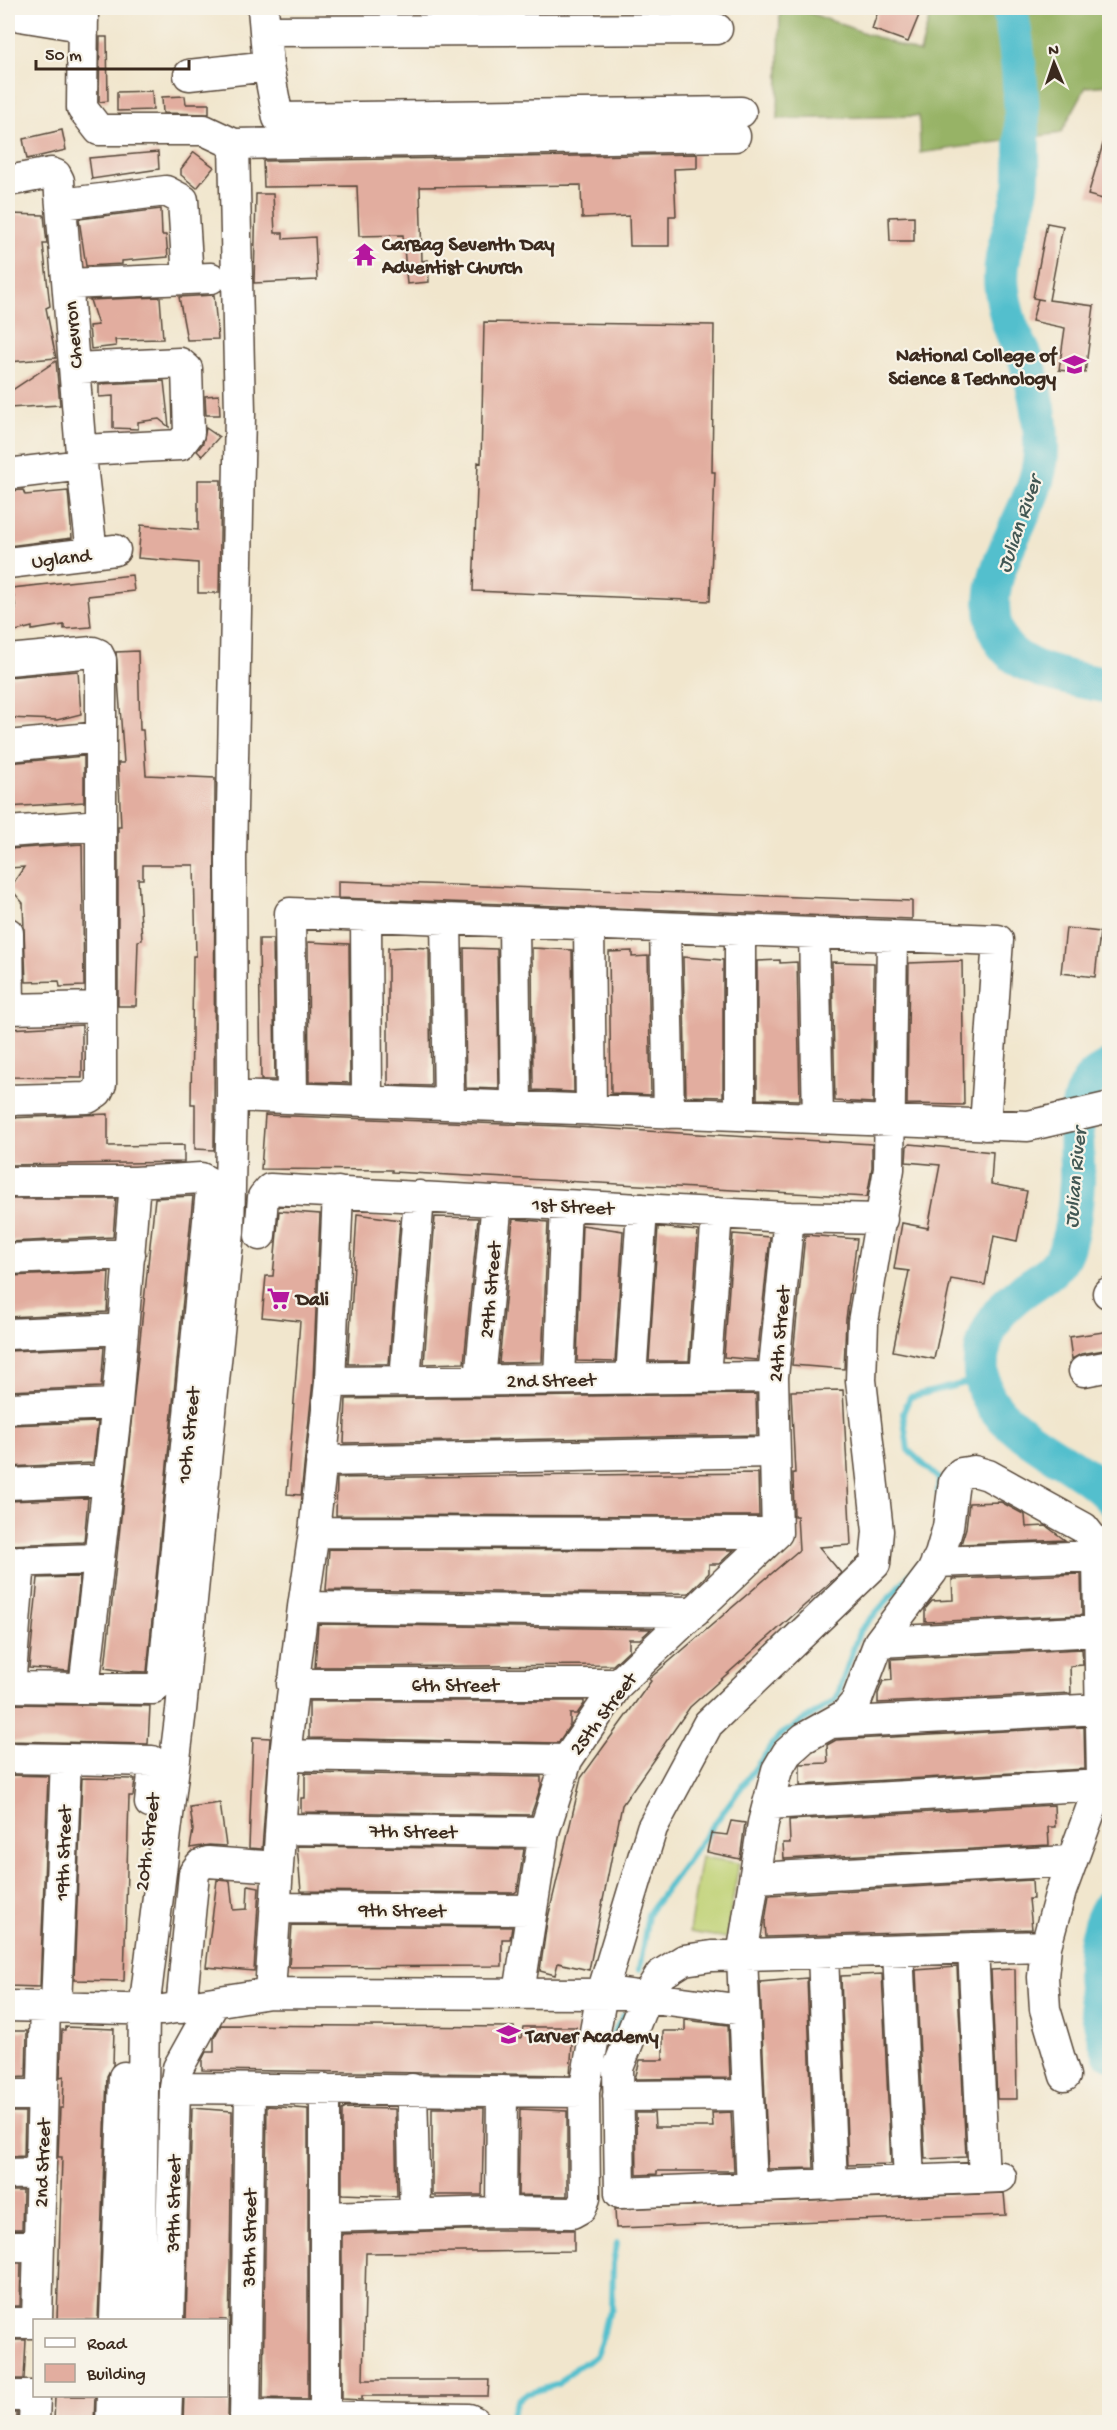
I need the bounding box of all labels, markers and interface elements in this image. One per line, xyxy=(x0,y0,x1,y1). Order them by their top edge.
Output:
scale bar xyxy=(36,33,189,71)
north arrow xyxy=(1024,33,1084,93)
text: N xyxy=(1048,42,1060,61)
text: 50 m xyxy=(45,46,82,67)
place label: CarBag Seventh Day Adventist Church xyxy=(381,235,554,281)
temple icon: CarBag Seventh Day Adventist Church xyxy=(351,241,377,267)
street label: Chevron xyxy=(61,299,90,369)
place label: National College of Science & Technology xyxy=(889,346,1058,392)
school or university icon: National College of Science & Technology xyxy=(1061,352,1087,378)
water label: Julian River xyxy=(993,470,1051,576)
street label: Ugland xyxy=(30,545,95,576)
water label: Julian River xyxy=(1061,1123,1095,1229)
street label: 1st Street xyxy=(530,1195,616,1222)
street label: 29th Street xyxy=(477,1239,508,1340)
street label: 24th Street xyxy=(766,1284,797,1383)
supermarket icon: Dali xyxy=(265,1285,291,1311)
place label: Dali xyxy=(294,1290,329,1313)
street label: 2nd Street xyxy=(506,1370,598,1395)
street label: 10th Street xyxy=(174,1384,207,1486)
street label: 25th Street xyxy=(566,1668,644,1761)
street label: 6th Street xyxy=(411,1676,500,1699)
street label: 20th Street xyxy=(132,1791,167,1893)
street label: 19th Street xyxy=(52,1803,79,1902)
street label: 7th Street xyxy=(368,1821,459,1846)
street label: 9th Street xyxy=(357,1900,447,1925)
school or university icon: Tarver Academy xyxy=(495,2022,521,2048)
place label: Tarver Academy xyxy=(524,2027,659,2050)
street label: 2nd Street xyxy=(31,2116,58,2208)
street label: 39th Street xyxy=(163,2153,188,2254)
street label: 38th Street xyxy=(239,2187,264,2288)
legend xyxy=(33,2319,228,2397)
text: Road xyxy=(87,2335,128,2356)
text: Building xyxy=(86,2365,146,2386)

